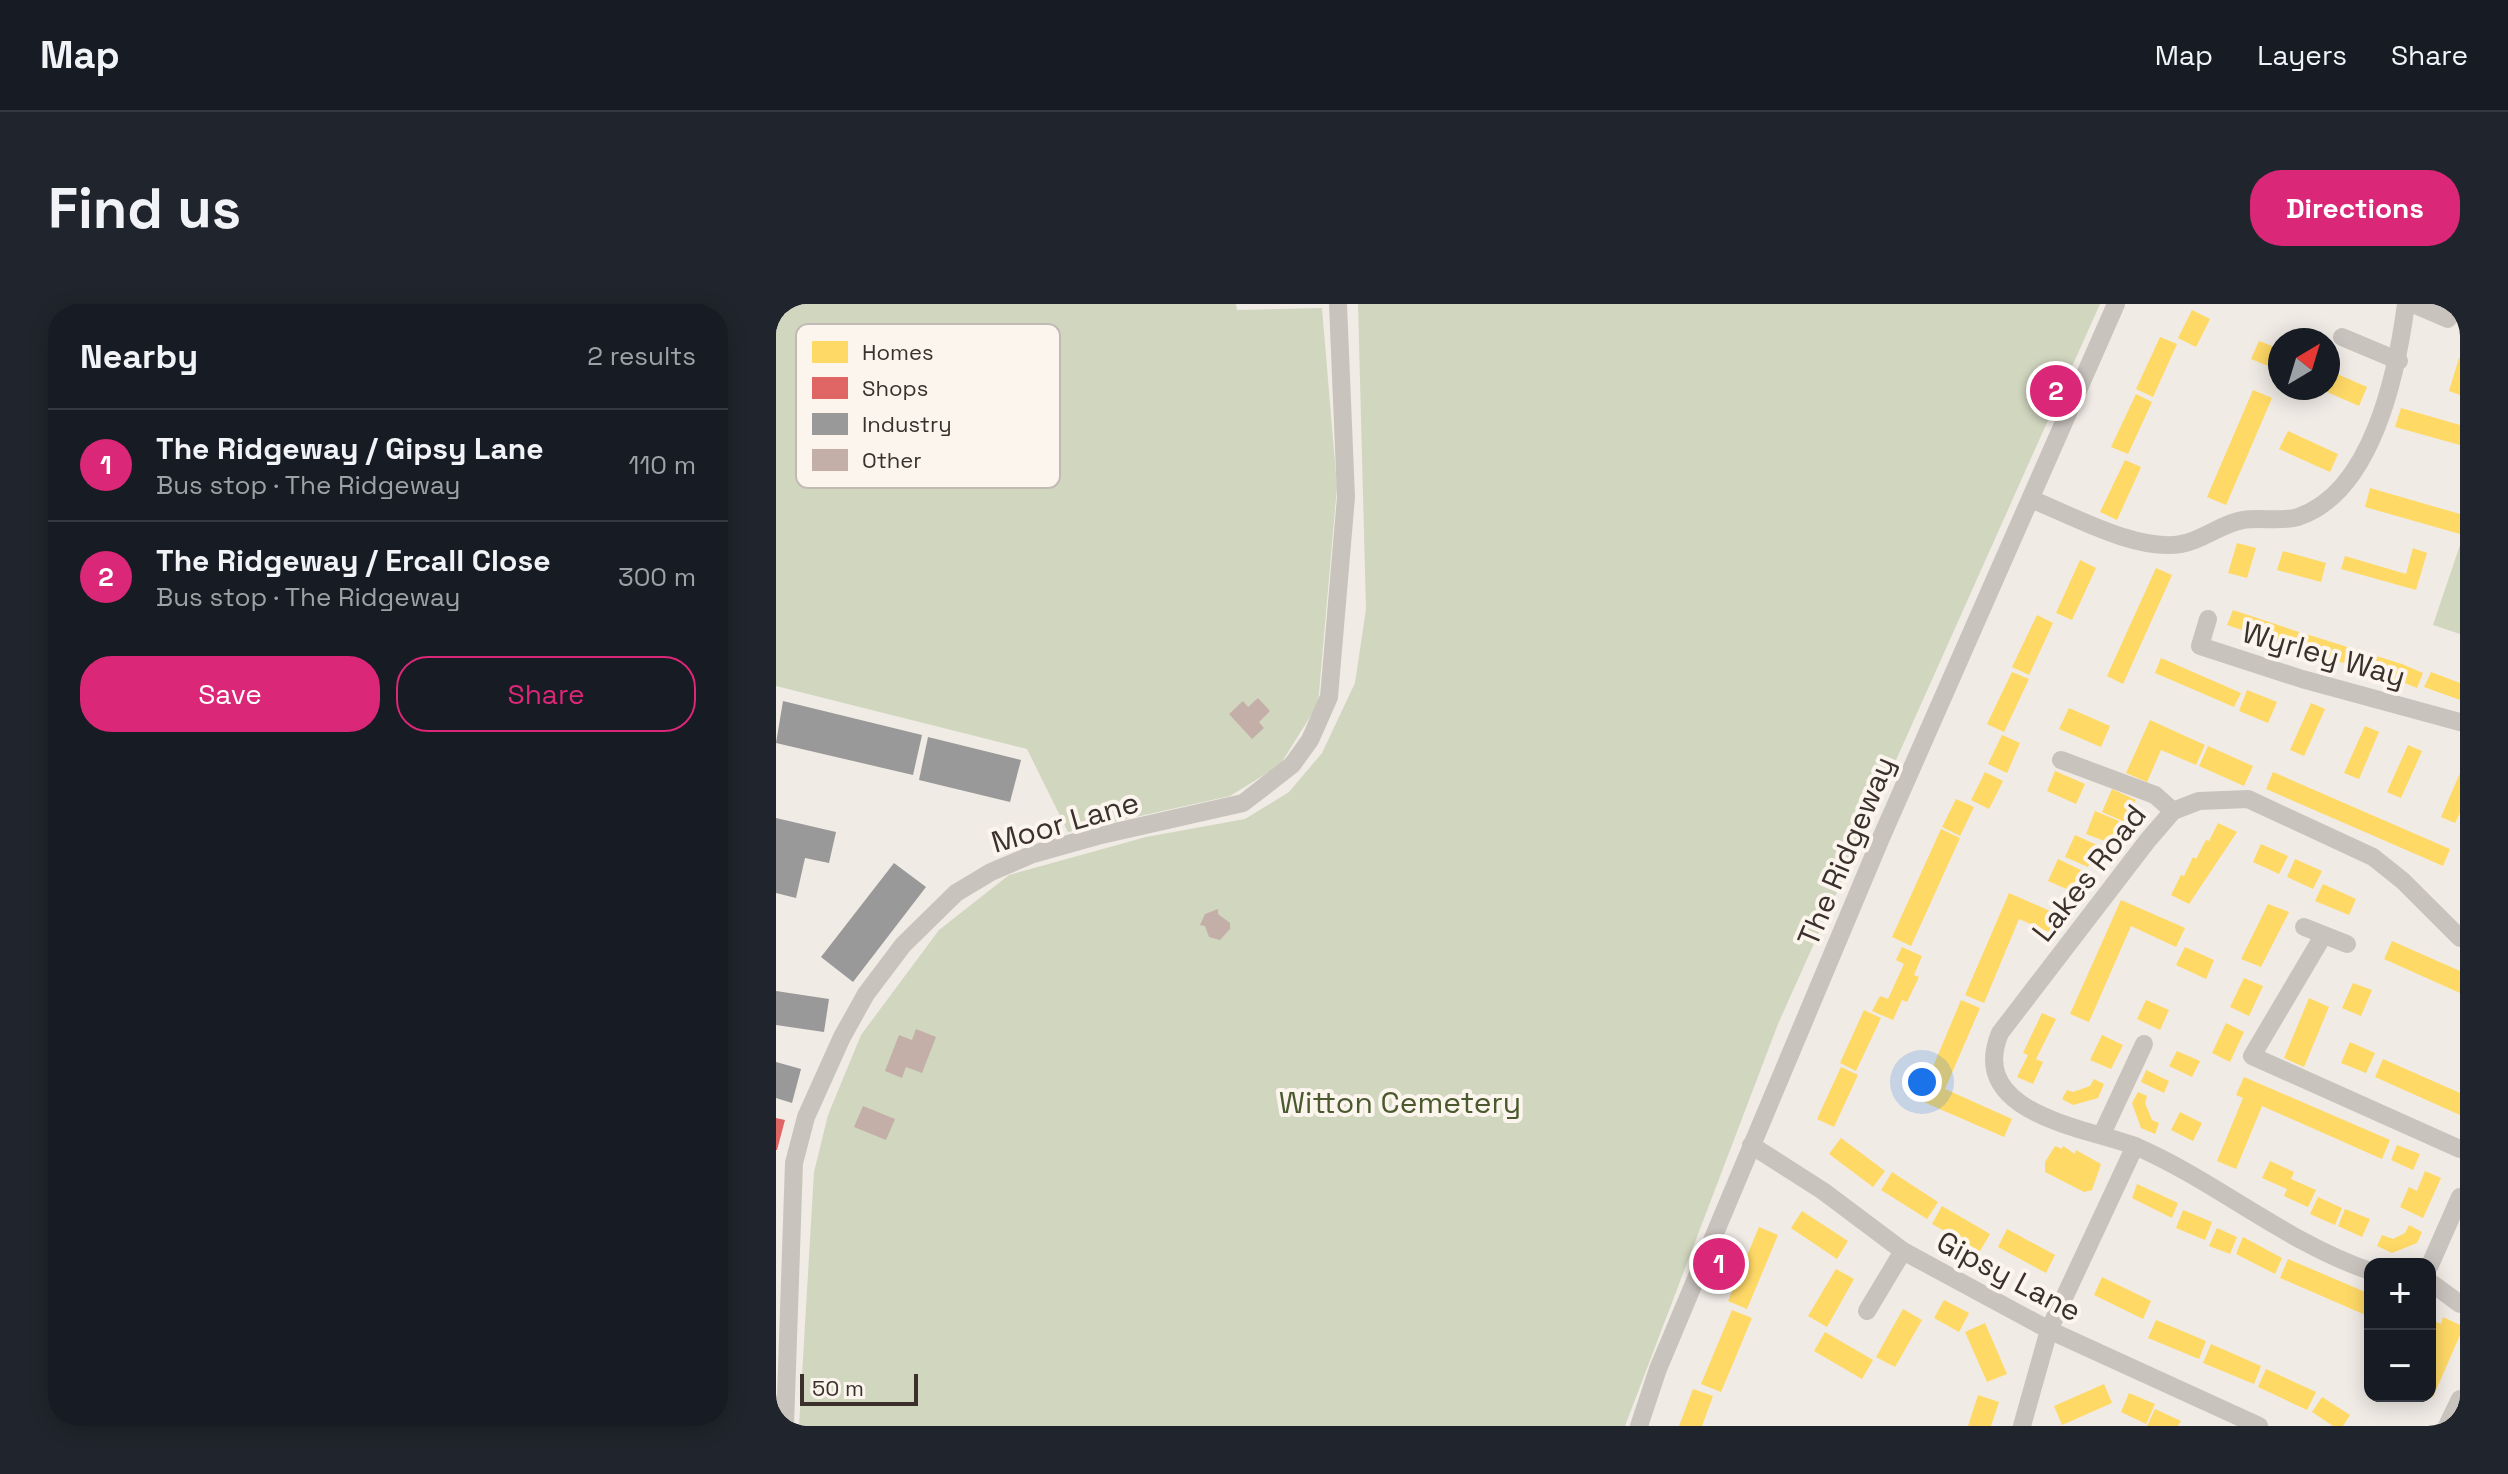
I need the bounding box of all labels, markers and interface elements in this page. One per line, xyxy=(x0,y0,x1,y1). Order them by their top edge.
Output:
text: Map xyxy=(40,31,120,79)
text: Map xyxy=(2155,37,2213,73)
text: Layers xyxy=(2257,37,2347,73)
text: Share xyxy=(2391,37,2468,73)
button: Directions xyxy=(2250,170,2460,246)
text: Find us xyxy=(48,173,241,244)
legend xyxy=(796,324,1060,488)
north arrow xyxy=(2268,328,2340,400)
text: Nearby xyxy=(80,335,198,378)
text: Homes xyxy=(862,338,934,366)
text: 2 results xyxy=(587,339,696,373)
pin: 2 xyxy=(2030,361,2082,421)
text: Shops xyxy=(862,374,928,402)
text: Industry xyxy=(862,410,952,438)
text: The Ridgeway / Gipsy Lane xyxy=(156,429,544,468)
text: Other xyxy=(862,446,922,474)
text: 1 xyxy=(100,448,112,482)
text: 110 m xyxy=(629,448,696,482)
text: Bus stop · The Ridgeway xyxy=(156,468,461,502)
text: The Ridgeway / Ercall Close xyxy=(156,541,550,580)
text: 2 xyxy=(98,560,114,594)
text: 300 m xyxy=(618,560,696,594)
text: Bus stop · The Ridgeway xyxy=(156,580,461,614)
street label: Wyrley Way xyxy=(2238,612,2410,696)
button: Save xyxy=(80,656,380,732)
button: Share xyxy=(396,656,696,732)
street label: The Ridgeway xyxy=(1788,750,1904,952)
street label: Moor Lane xyxy=(987,782,1143,862)
street label: Lakes Road xyxy=(2023,796,2155,950)
your location xyxy=(1902,1062,1942,1102)
park label: Witton Cemetery xyxy=(1279,1083,1521,1122)
street label: Gipsy Lane xyxy=(1930,1222,2088,1330)
pin: 1 xyxy=(1693,1234,1745,1294)
map controls xyxy=(2364,1258,2436,1402)
button: + xyxy=(2364,1258,2436,1330)
button: − xyxy=(2364,1330,2436,1402)
scale bar xyxy=(800,1370,918,1406)
text: 50 m xyxy=(812,1374,864,1402)

